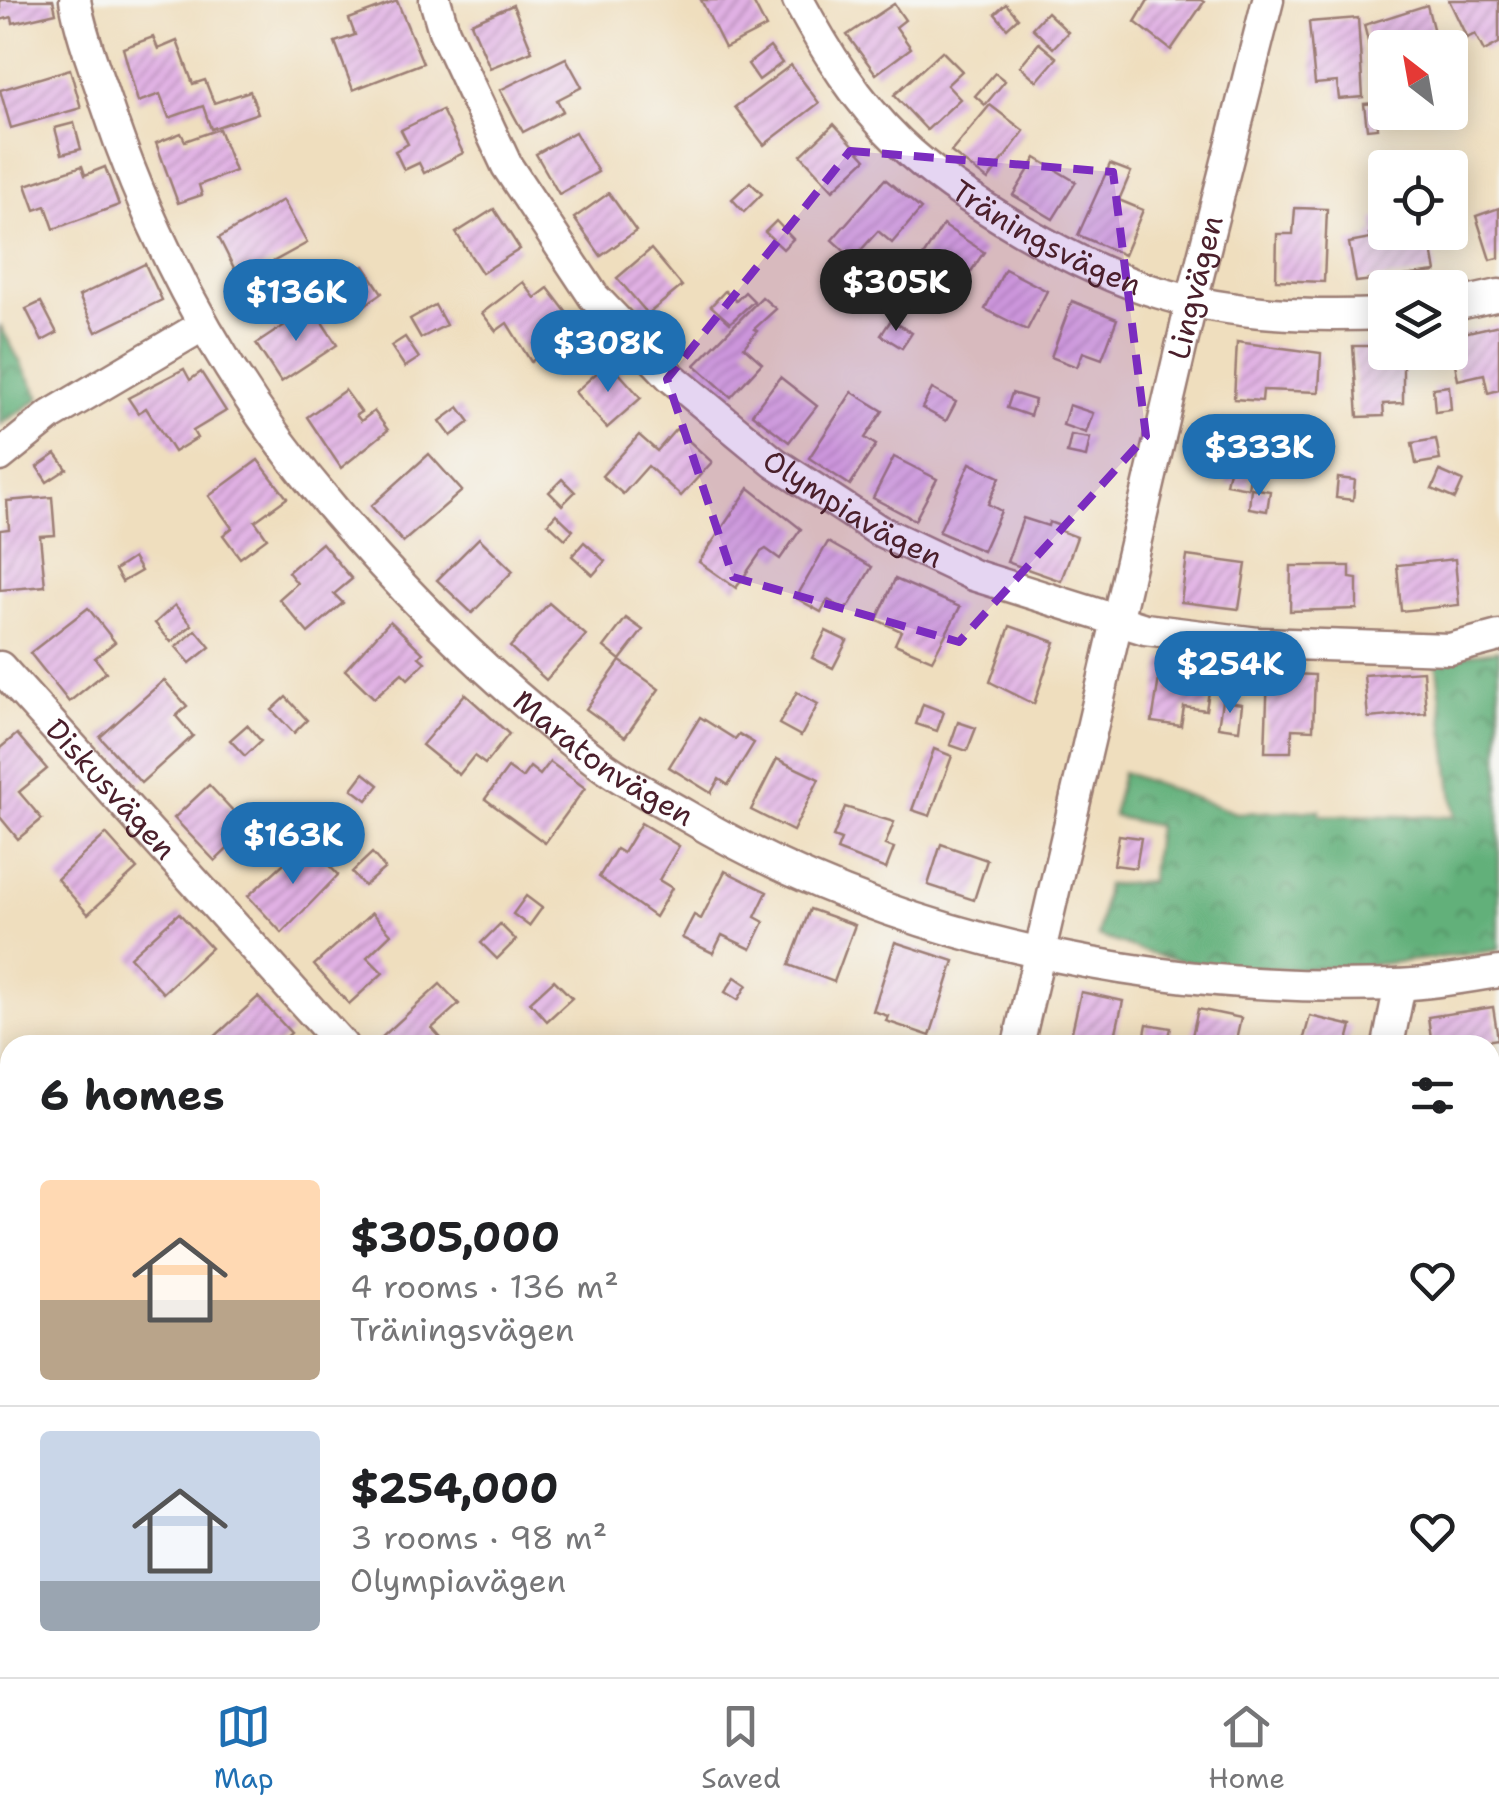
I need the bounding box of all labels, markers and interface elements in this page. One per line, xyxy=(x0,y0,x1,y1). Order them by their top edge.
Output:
north arrow xyxy=(1368,30,1468,130)
map controls xyxy=(1368,30,1468,370)
button: locate xyxy=(1368,150,1468,250)
street label: Träningsvägen xyxy=(943,170,1147,305)
street label: Lingvägen xyxy=(1158,211,1233,363)
pin: $305K xyxy=(826,249,966,334)
pin: $136K xyxy=(226,259,366,344)
text: $305K xyxy=(842,260,950,303)
text: $136K xyxy=(245,270,347,313)
button: layers xyxy=(1368,270,1468,370)
pin: $308K xyxy=(538,310,678,395)
text: $308K xyxy=(553,321,663,364)
pin: $333K xyxy=(1189,414,1329,499)
text: $333K xyxy=(1204,425,1314,468)
street label: Olympiavägen xyxy=(755,440,949,578)
pin: $254K xyxy=(1160,631,1300,716)
text: $254K xyxy=(1176,642,1284,685)
street label: Maratonvägen xyxy=(504,680,701,836)
street label: Diskusvägen xyxy=(37,710,186,868)
pin: $163K xyxy=(223,802,363,887)
text: $163K xyxy=(243,813,343,856)
text: 6 homes xyxy=(40,1067,225,1123)
icon: filters xyxy=(1405,1068,1460,1123)
text: $305,000 xyxy=(350,1209,560,1265)
icon: home xyxy=(120,1220,240,1340)
icon: heart xyxy=(1405,1253,1460,1308)
text: 4 rooms · 136 m² xyxy=(350,1265,619,1308)
text: Träningsvägen xyxy=(350,1308,574,1351)
text: $254,000 xyxy=(350,1460,559,1516)
icon: home xyxy=(120,1471,240,1591)
icon: heart xyxy=(1405,1504,1460,1559)
text: 3 rooms · 98 m² xyxy=(350,1516,607,1559)
text: Olympiavägen xyxy=(350,1559,566,1602)
tab: Map xyxy=(214,1699,274,1797)
tab: Saved xyxy=(701,1699,781,1797)
tab: Home xyxy=(1208,1699,1285,1797)

